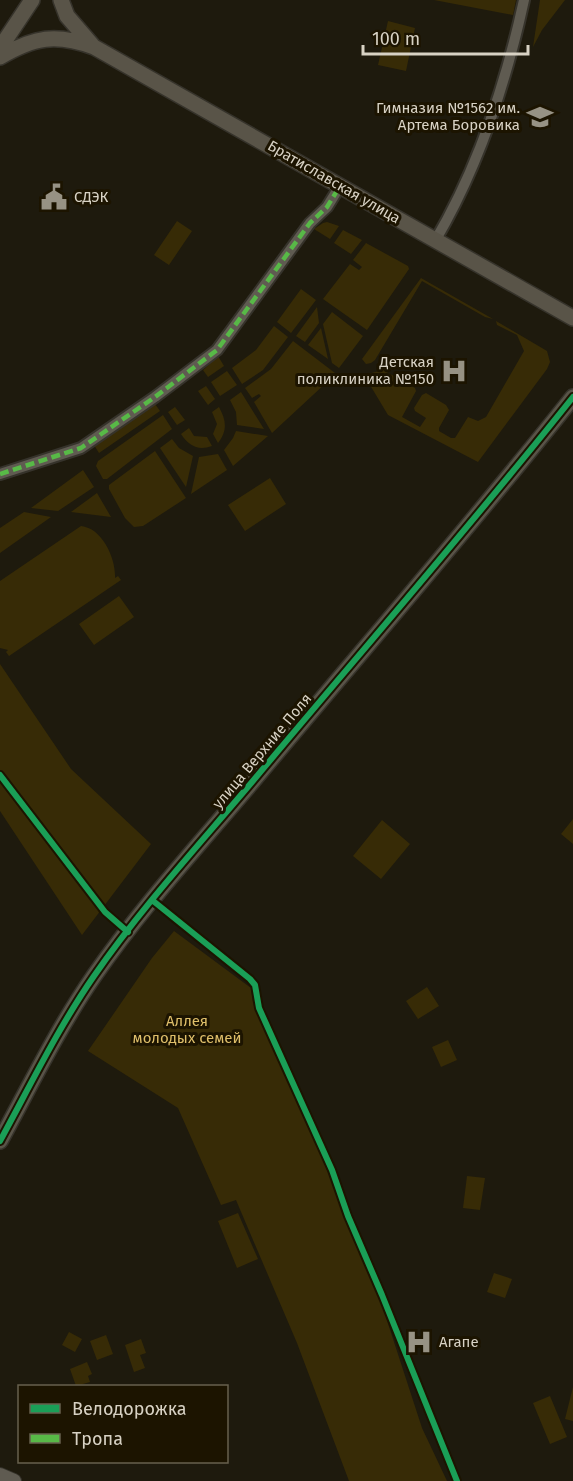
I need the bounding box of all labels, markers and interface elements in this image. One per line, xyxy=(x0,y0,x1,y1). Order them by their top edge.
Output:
scale bar xyxy=(363,18,528,56)
text: 100 m xyxy=(372,28,420,50)
place label: Гимназия №1562 им. Артема Боровика xyxy=(376,99,520,134)
school or university icon: Гимназия №1562 им. Артема Боровика xyxy=(525,102,555,132)
street label: Братиславская улица xyxy=(264,137,404,227)
public building icon: СДЭК xyxy=(39,182,69,212)
place label: СДЭК xyxy=(74,188,109,206)
place label: Детская поликлиника №150 xyxy=(297,353,434,388)
hospital icon: Детская поликлиника №150 xyxy=(439,356,469,386)
street label: улица Верхние Поля xyxy=(209,690,315,812)
park label: Аллея молодых семей xyxy=(133,1012,241,1047)
hospital icon: Агапе xyxy=(404,1327,434,1357)
place label: Агапе xyxy=(439,1333,479,1351)
legend xyxy=(18,1385,228,1463)
text: Велодорожка xyxy=(72,1398,187,1420)
text: Тропа xyxy=(72,1428,123,1450)

